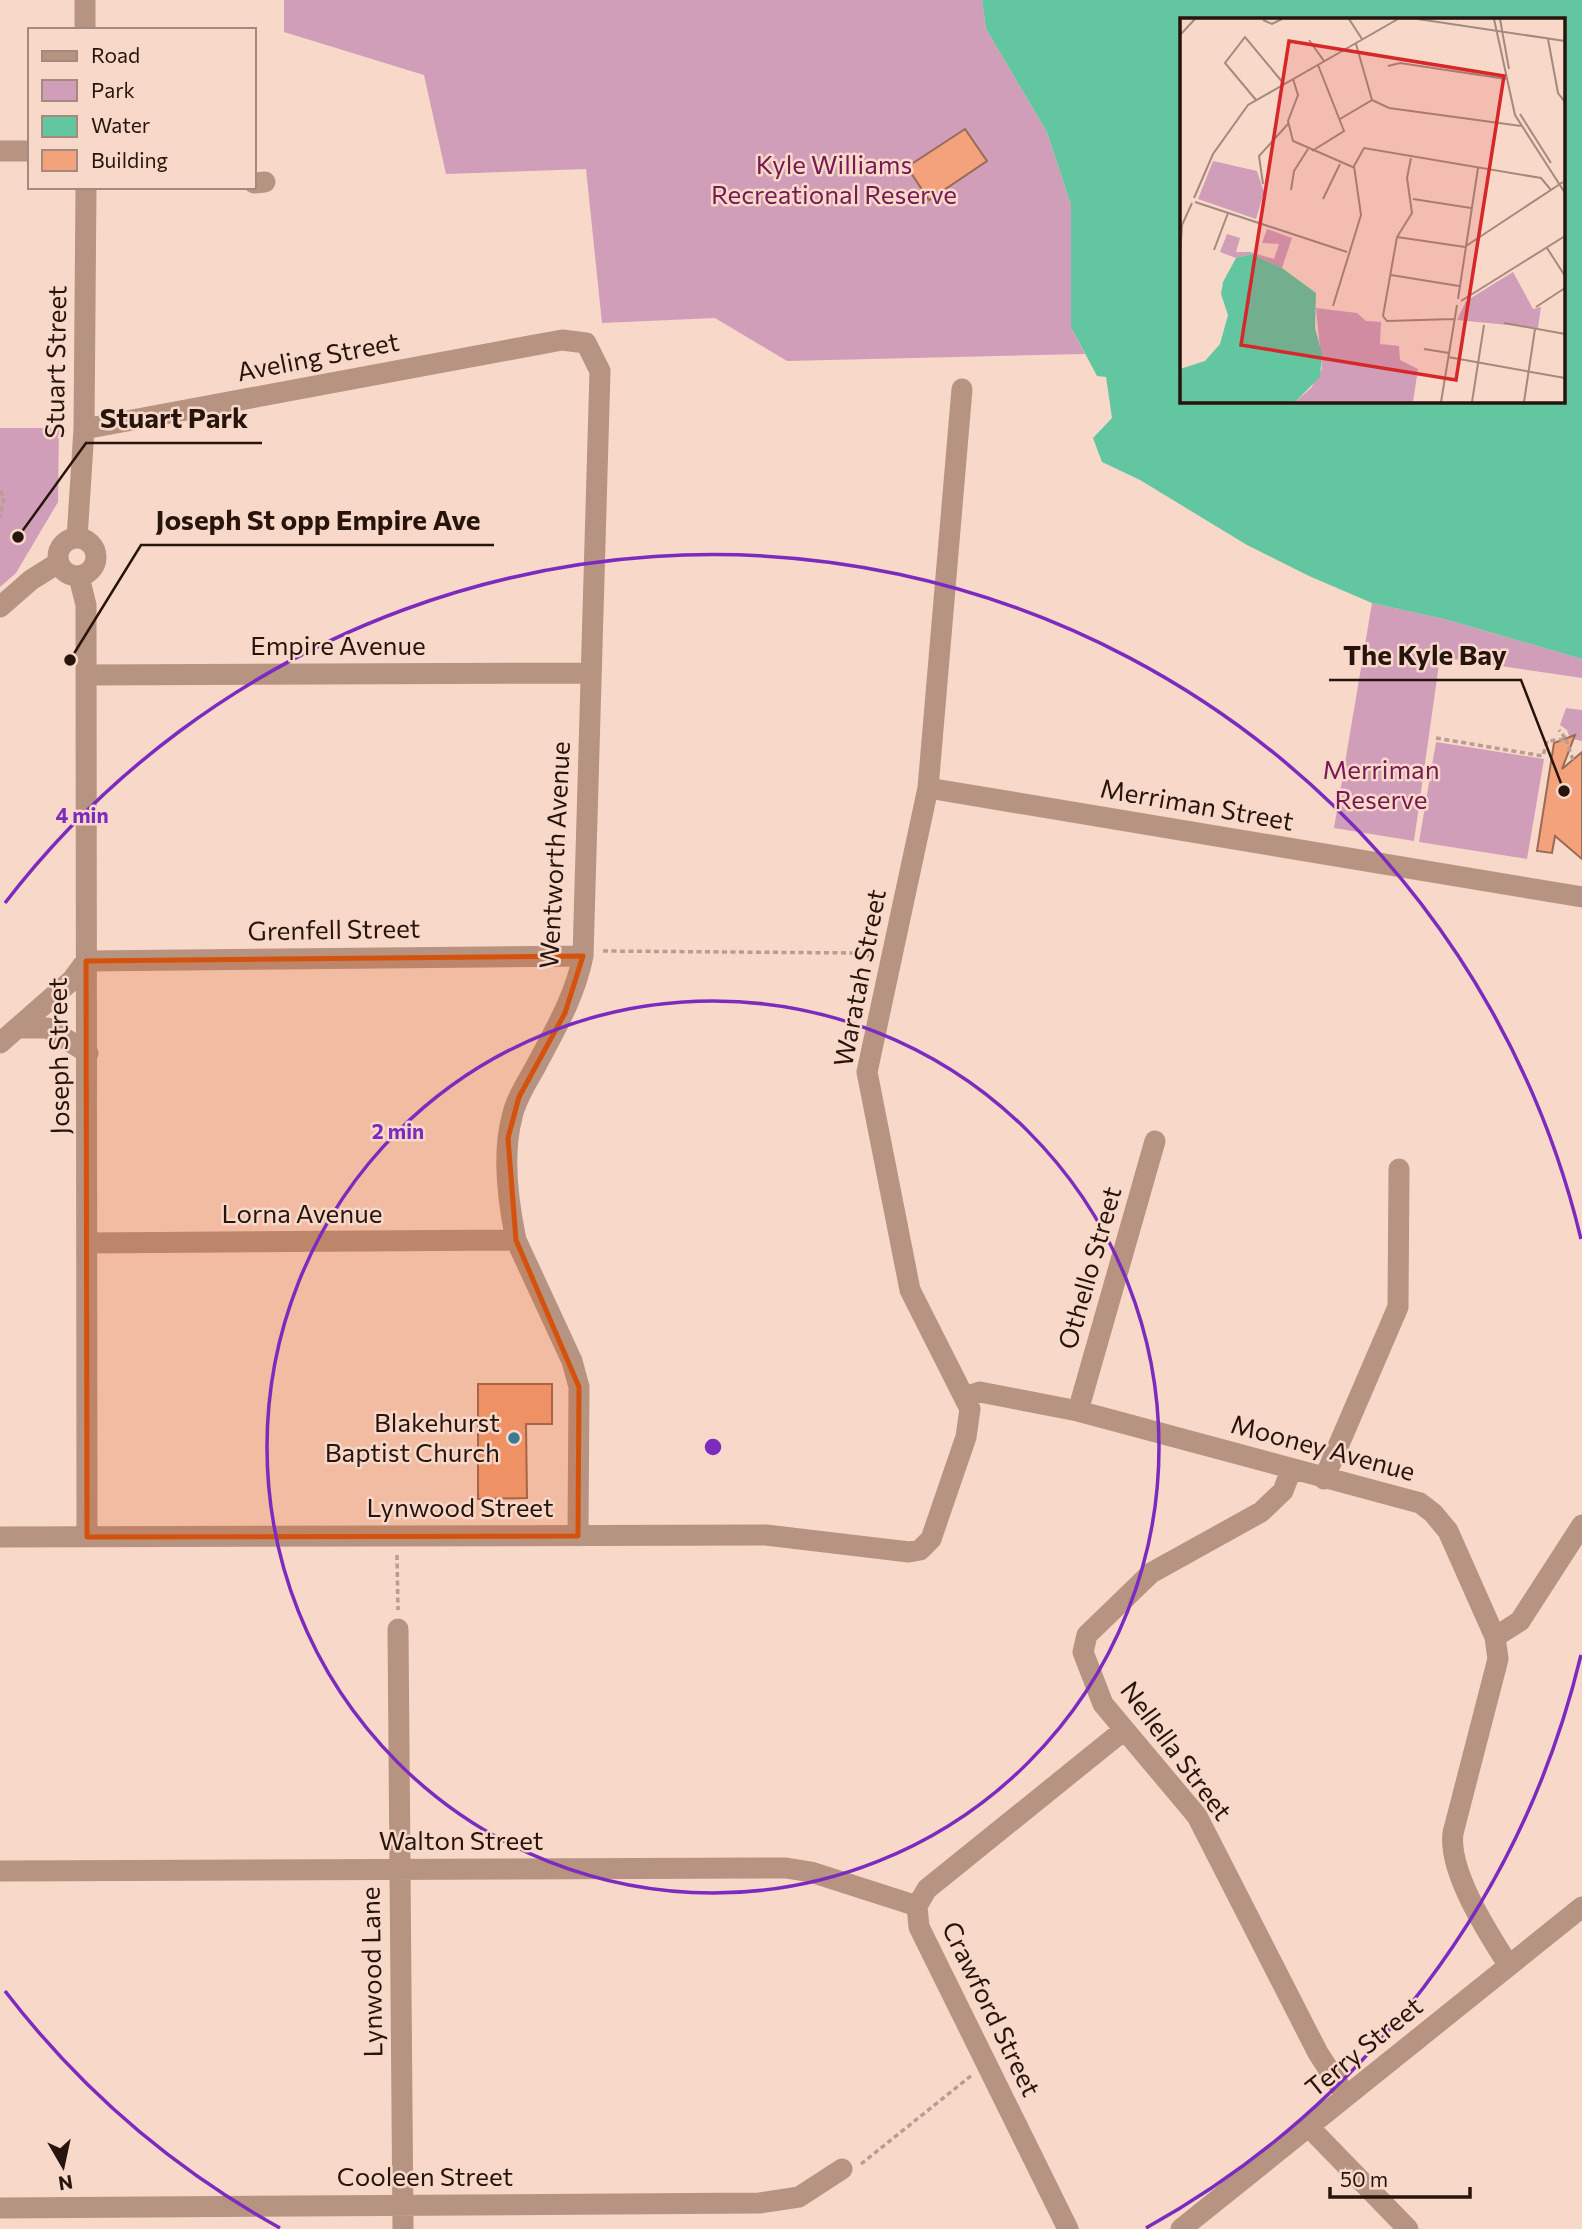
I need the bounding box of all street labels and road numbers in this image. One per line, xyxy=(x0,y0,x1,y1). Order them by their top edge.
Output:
street label: Stuart Street xyxy=(38,285,71,439)
street label: Aveling Street xyxy=(234,325,401,386)
street label: Empire Avenue xyxy=(250,629,426,660)
street label: Wentworth Avenue xyxy=(532,741,575,969)
street label: Merriman Street xyxy=(1098,771,1296,836)
street label: Waratah Street xyxy=(826,886,891,1069)
street label: Grenfell Street xyxy=(247,911,421,946)
street label: Joseph Street xyxy=(41,977,74,1135)
street label: Othello Street xyxy=(1051,1183,1127,1352)
street label: Lorna Avenue xyxy=(222,1197,382,1228)
street label: Mooney Avenue xyxy=(1228,1407,1419,1486)
street label: Lynwood Street xyxy=(366,1491,554,1522)
street label: Nellella Street xyxy=(1115,1675,1239,1826)
street label: Walton Street xyxy=(379,1824,543,1855)
street label: Lynwood Lane xyxy=(354,1886,387,2058)
street label: Crawford Street xyxy=(937,1916,1048,2101)
street label: Terry Street xyxy=(1298,1989,1428,2102)
street label: Cooleen Street xyxy=(337,2160,513,2191)

